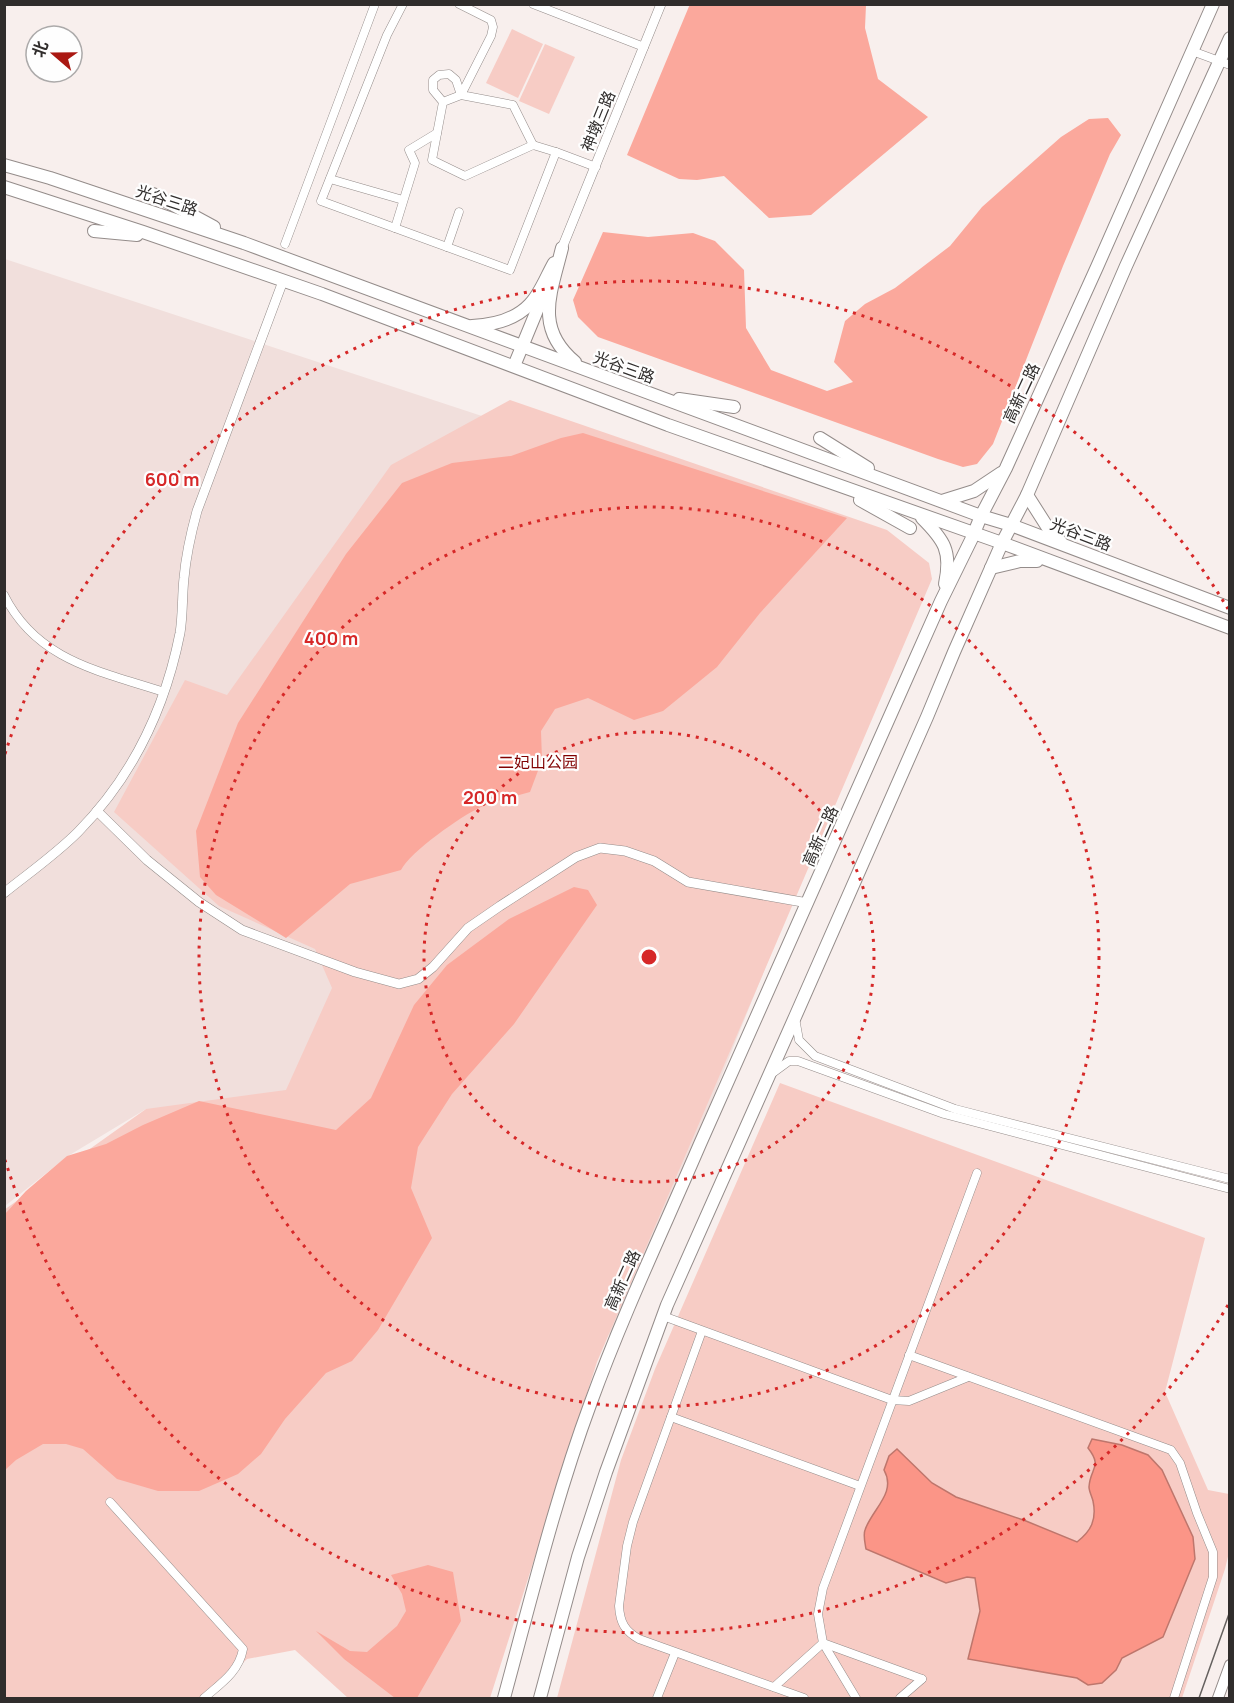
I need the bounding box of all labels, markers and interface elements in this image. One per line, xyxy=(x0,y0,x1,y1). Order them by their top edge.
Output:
north arrow xyxy=(24,24,84,84)
text: 北 xyxy=(27,38,53,60)
street label: 神墩三路 xyxy=(576,87,620,155)
street label: 光谷三路 xyxy=(133,180,201,220)
street label: 光谷三路 xyxy=(590,346,658,388)
street label: 高新二路 xyxy=(998,359,1044,427)
text: 600 m xyxy=(145,467,199,491)
street label: 光谷三路 xyxy=(1047,512,1115,556)
text: 400 m xyxy=(304,626,358,650)
park label: 二妃山公园 xyxy=(498,751,578,773)
text: 200 m xyxy=(463,785,517,809)
street label: 高新二路 xyxy=(797,802,843,870)
centre of rings xyxy=(639,947,659,967)
street label: 高新二路 xyxy=(599,1246,645,1314)

